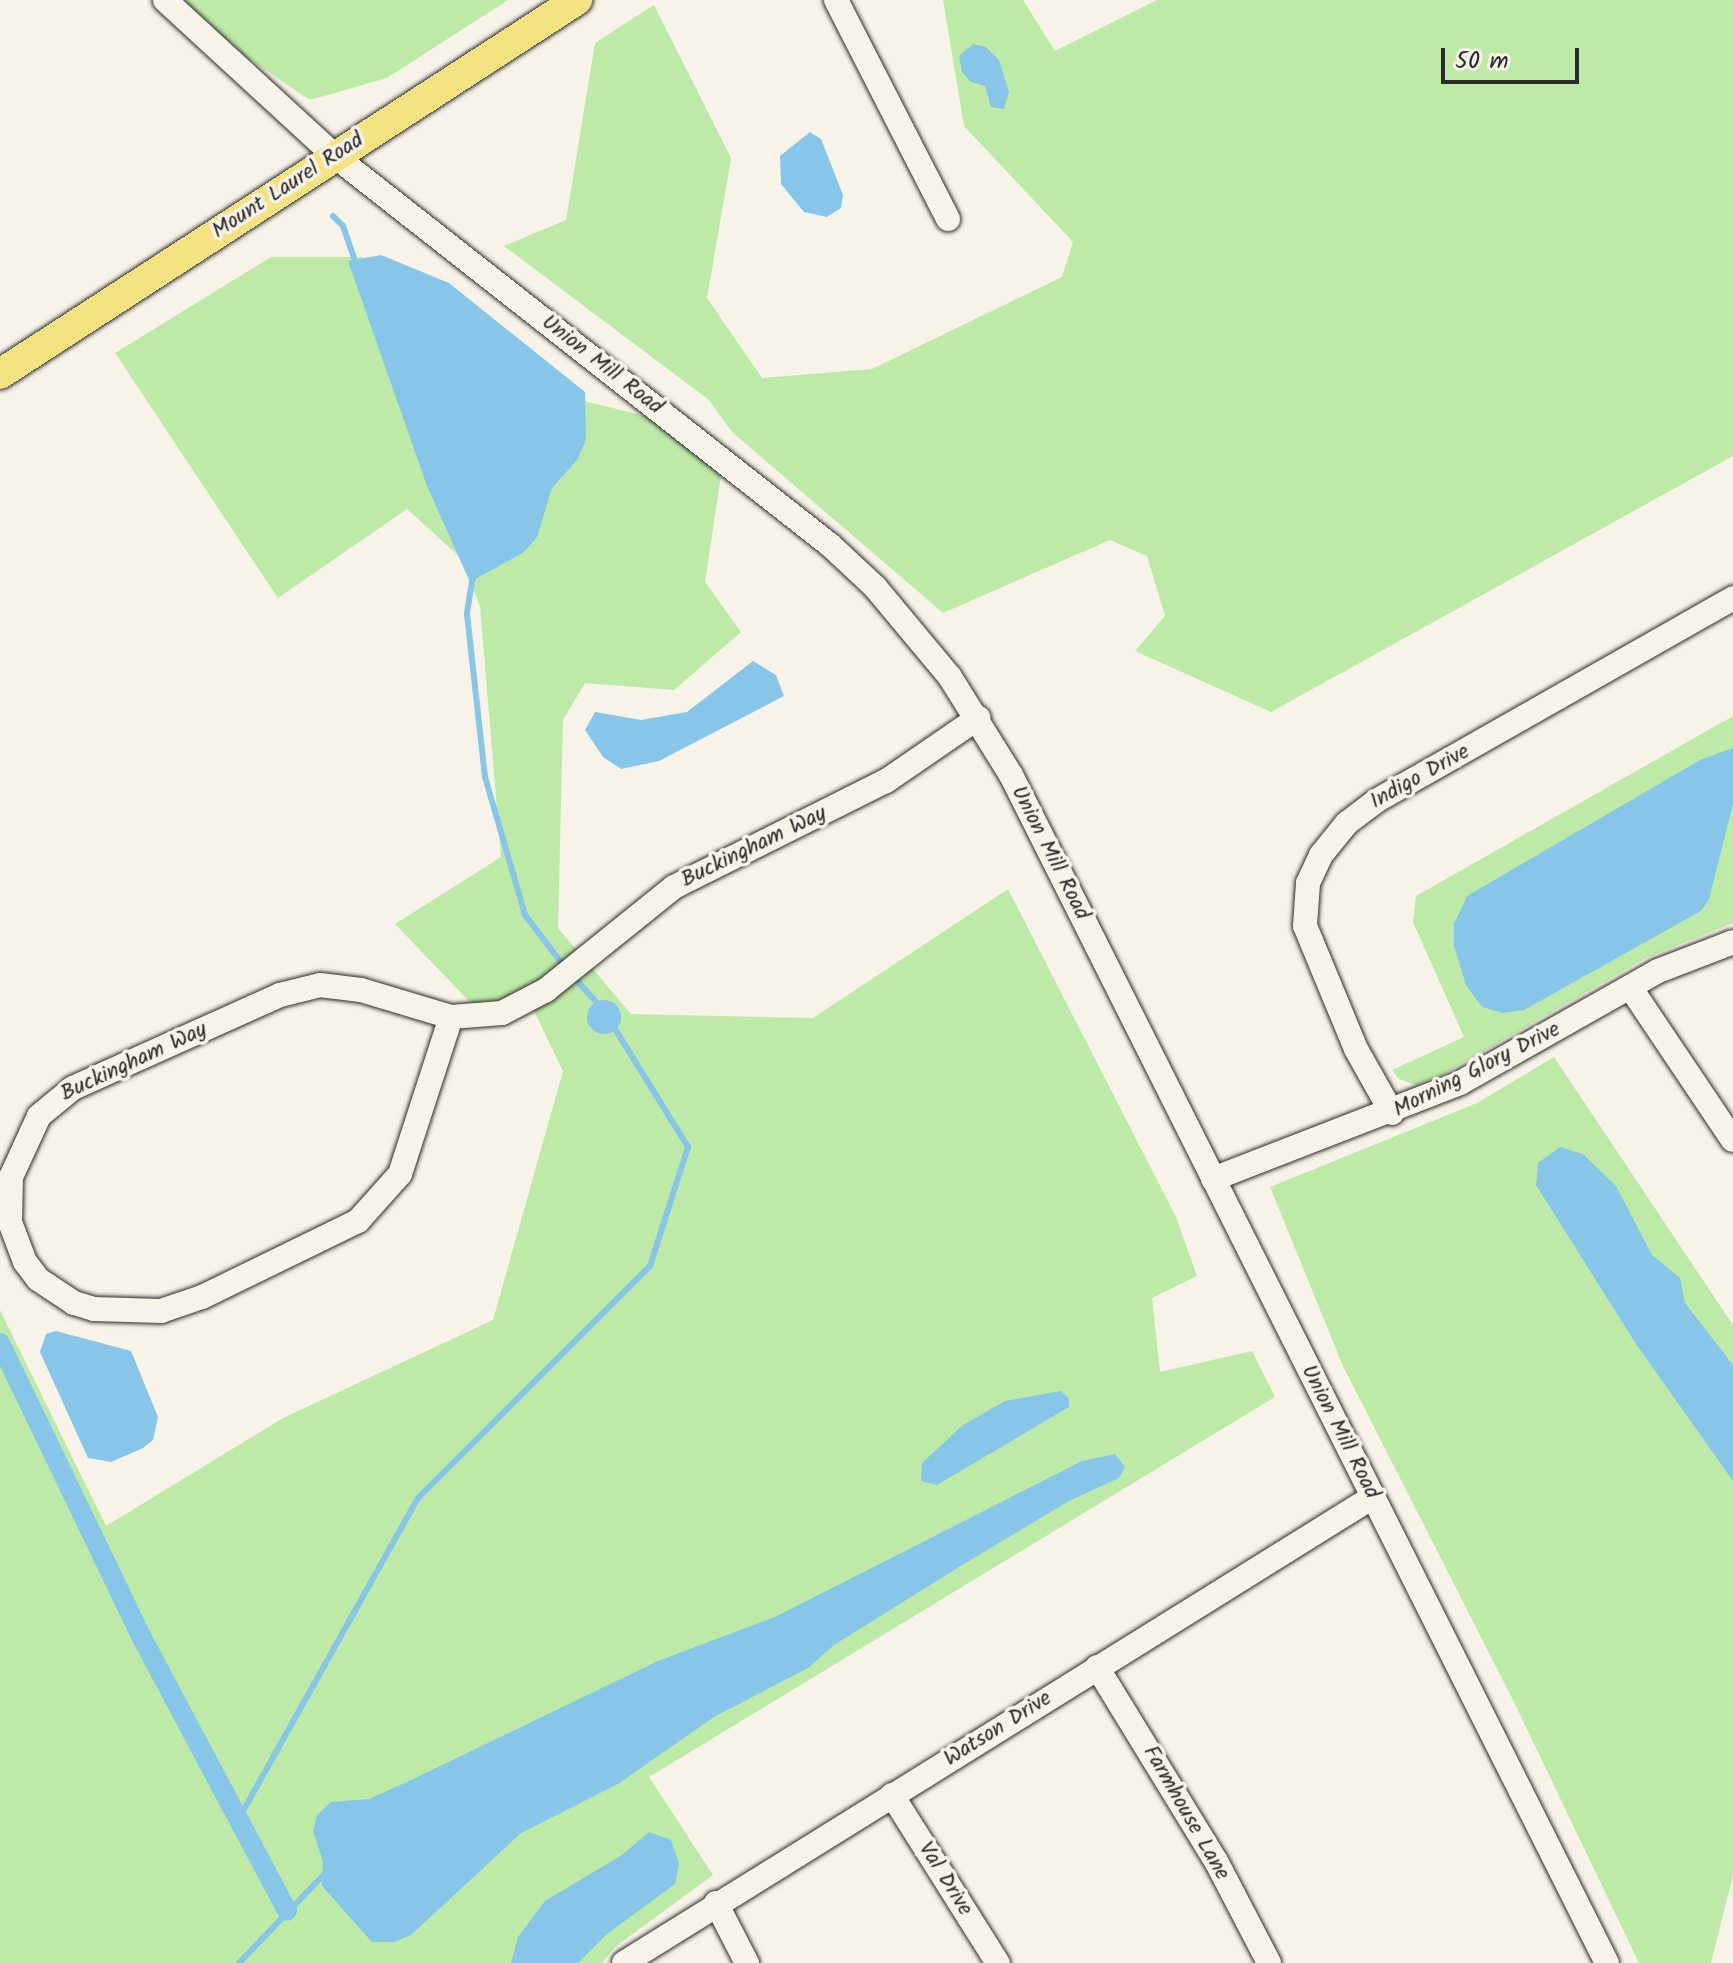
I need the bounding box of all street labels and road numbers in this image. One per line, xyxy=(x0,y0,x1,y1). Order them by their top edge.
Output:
street label: Mount Laurel Road xyxy=(207,127,369,245)
street label: Union Mill Road xyxy=(536,309,668,421)
street label: Indigo Drive xyxy=(1366,739,1474,815)
street label: Union Mill Road xyxy=(1005,782,1095,924)
street label: Buckingham Way xyxy=(677,800,831,894)
street label: Buckingham Way xyxy=(57,1017,211,1107)
street label: Morning Glory Drive xyxy=(1389,1017,1565,1123)
street label: Union Mill Road xyxy=(1295,1361,1385,1503)
street label: Watson Drive xyxy=(939,1686,1057,1772)
street label: Farmhouse Lane xyxy=(1137,1741,1235,1885)
street label: Val Drive xyxy=(912,1837,978,1921)

